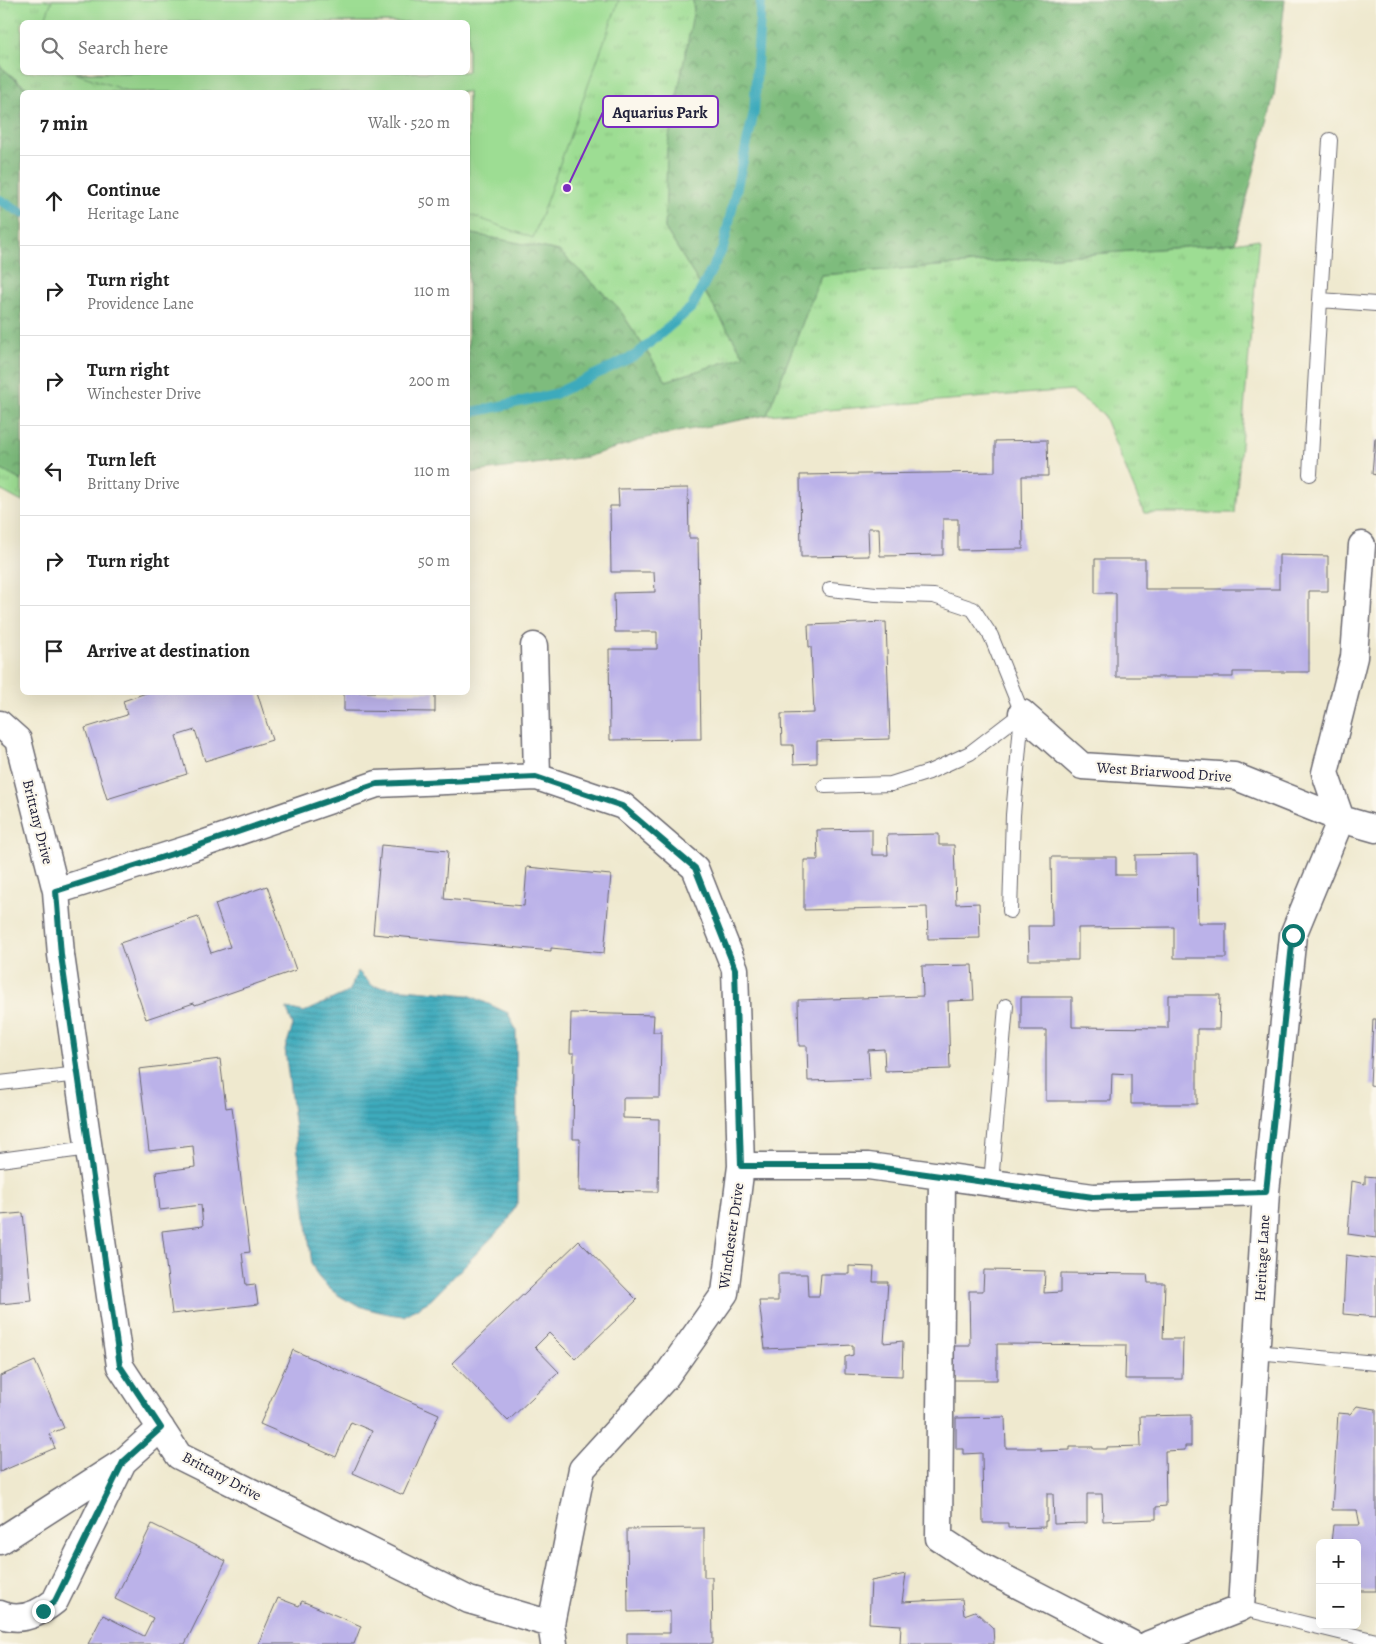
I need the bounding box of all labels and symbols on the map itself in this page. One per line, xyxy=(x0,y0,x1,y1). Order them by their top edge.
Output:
callout: Aquarius Park xyxy=(603,96,718,127)
text: Aquarius Park xyxy=(611,102,708,124)
street label: West Briarwood Drive xyxy=(1095,757,1232,787)
street label: Brittany Drive xyxy=(18,777,58,867)
route start xyxy=(1282,924,1305,947)
street label: Winchester Drive xyxy=(714,1181,748,1291)
street label: Heritage Lane xyxy=(1250,1214,1274,1302)
street label: Brittany Drive xyxy=(179,1447,265,1505)
route end xyxy=(32,1600,55,1623)

